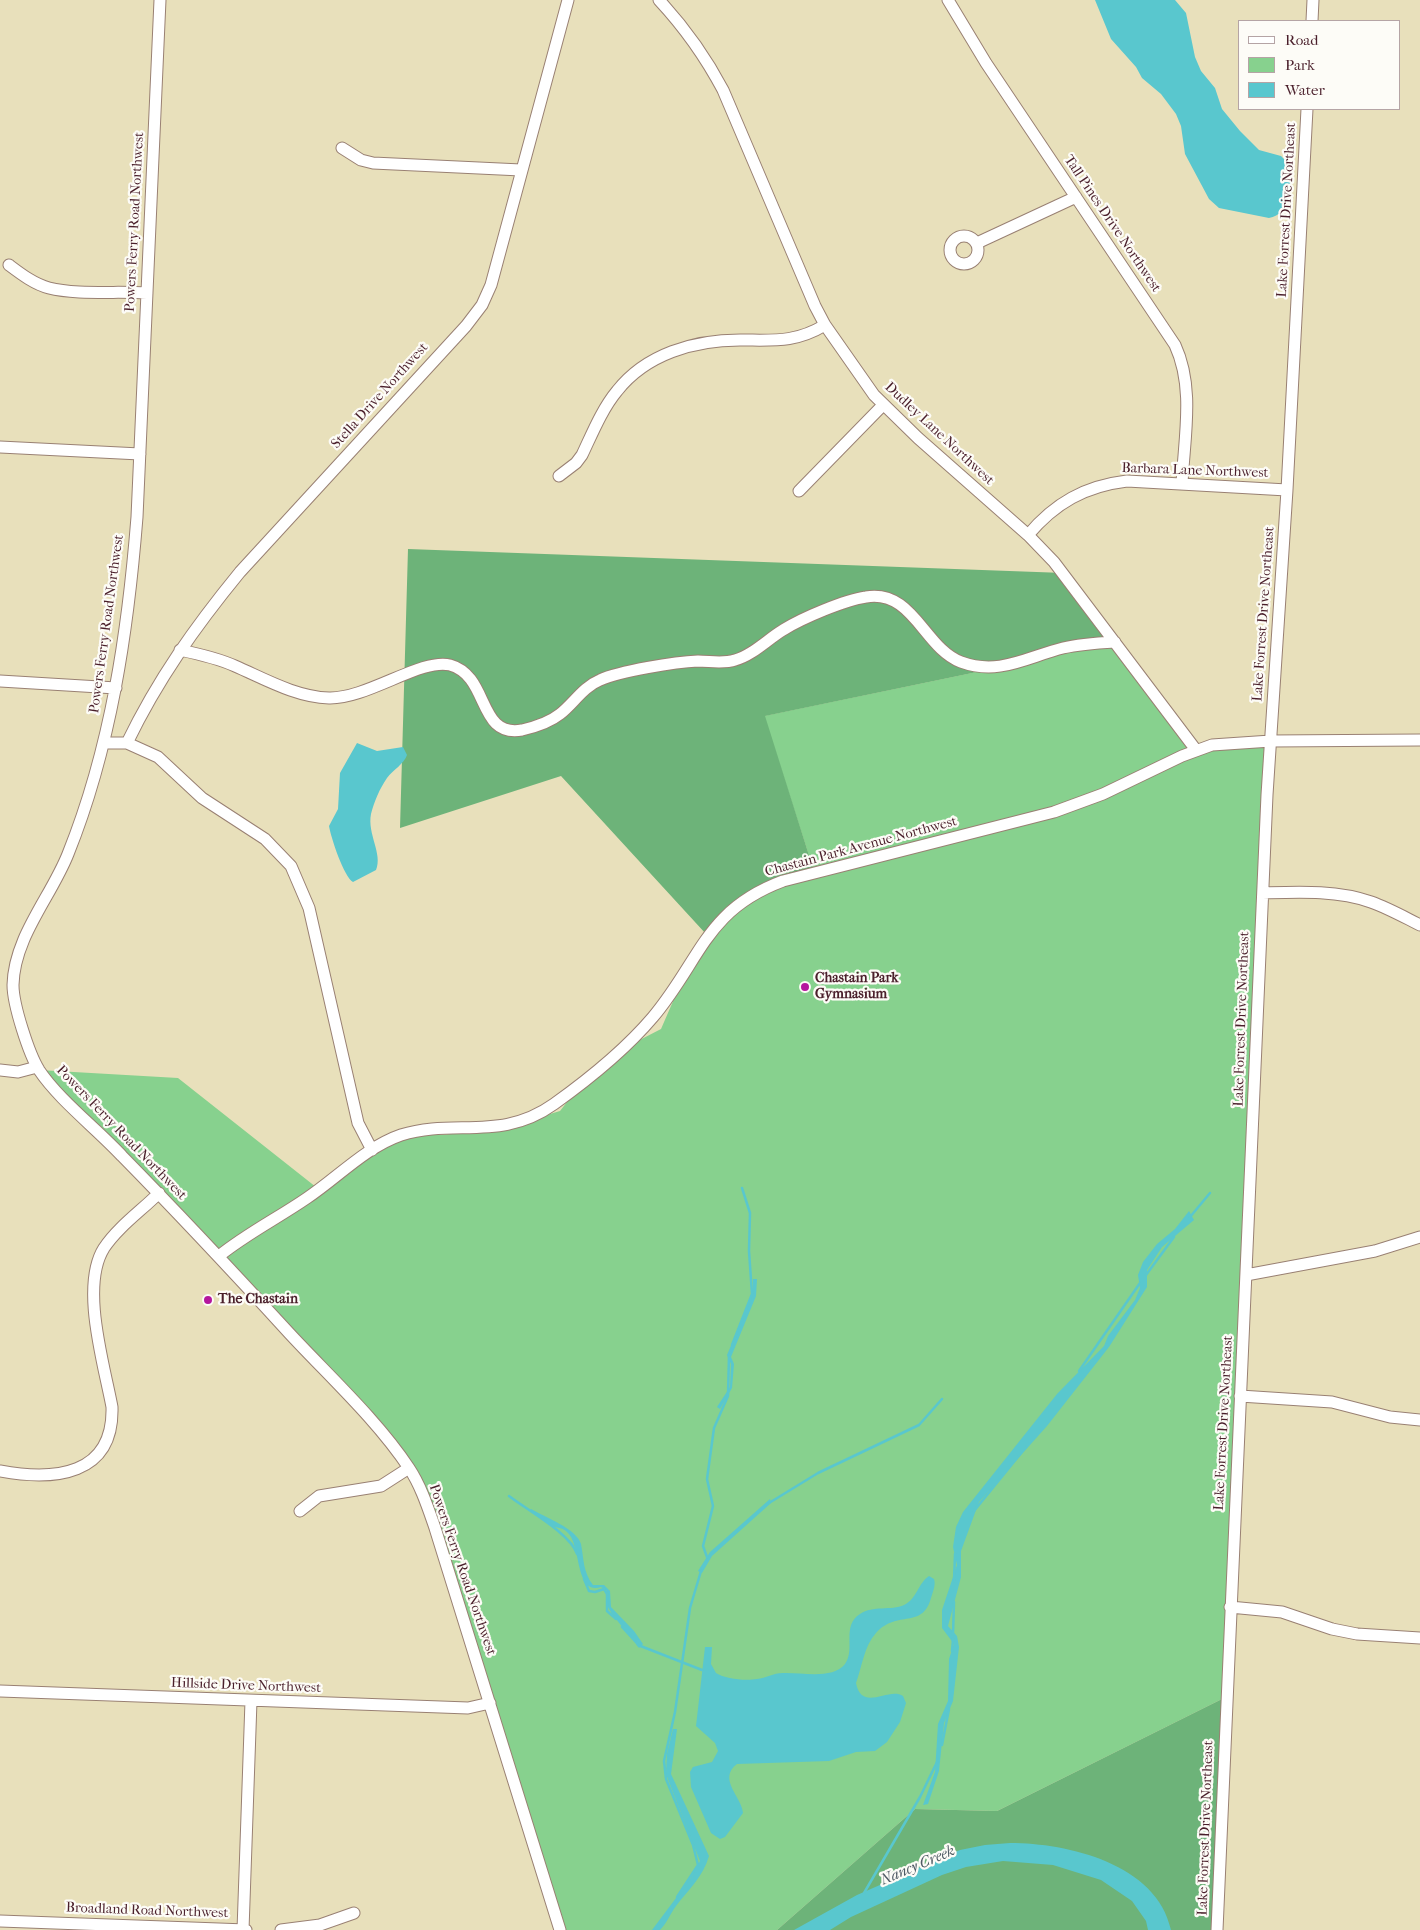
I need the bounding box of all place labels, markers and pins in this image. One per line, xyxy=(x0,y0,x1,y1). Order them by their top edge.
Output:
place label: Chastain Park Gymnasium xyxy=(815,971,898,1004)
marker: Chastain Park Gymnasium xyxy=(799,981,811,993)
place label: The Chastain xyxy=(218,1292,298,1308)
marker: The Chastain xyxy=(202,1294,214,1306)

